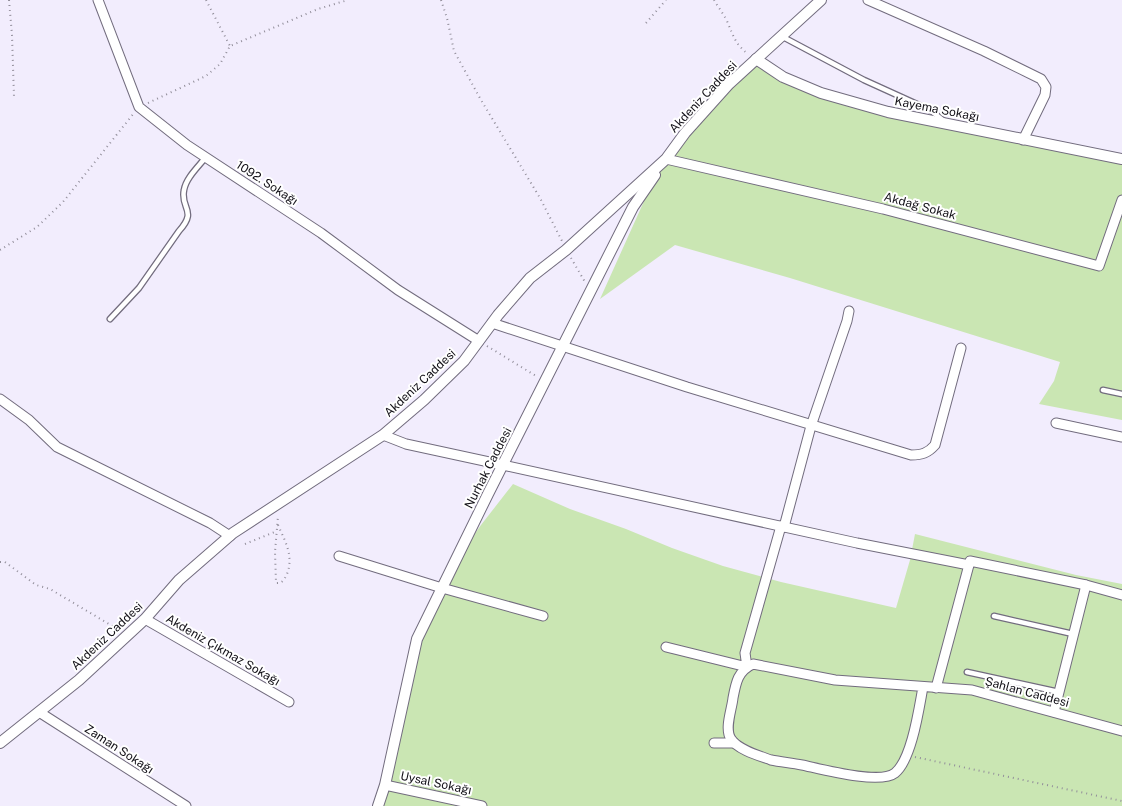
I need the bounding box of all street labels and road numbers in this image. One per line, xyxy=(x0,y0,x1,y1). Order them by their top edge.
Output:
street label: Akdeniz Caddesi xyxy=(666,58,740,136)
street label: Kayema Sokağı xyxy=(893,94,981,124)
street label: 1092. Sokağı xyxy=(234,158,300,208)
street label: Akdağ Sokak xyxy=(882,190,958,222)
street label: Akdeniz Caddesi xyxy=(381,346,459,420)
street label: Nurhak Caddesi xyxy=(462,425,514,511)
street label: Akdeniz Caddesi xyxy=(68,599,146,673)
street label: Akdeniz Çıkmaz Sokağı xyxy=(163,612,283,688)
street label: Şahlan Caddesi xyxy=(983,674,1071,710)
street label: Zaman Sokağı xyxy=(82,721,156,777)
street label: Uysal Sokağı xyxy=(399,769,473,797)

